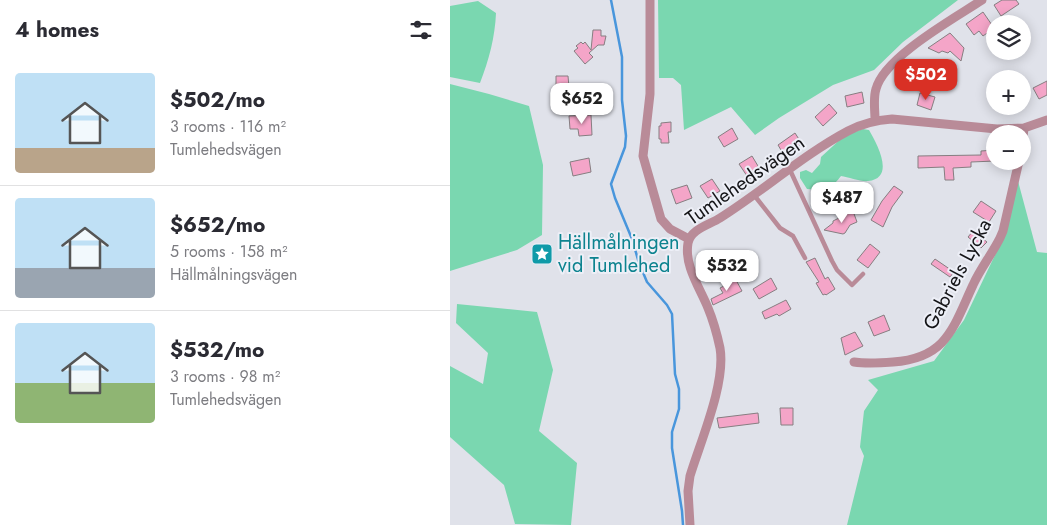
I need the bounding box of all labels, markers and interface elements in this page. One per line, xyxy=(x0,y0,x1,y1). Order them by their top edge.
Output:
text: 4 homes xyxy=(15,15,99,45)
map controls xyxy=(986,15,1031,170)
button: layers xyxy=(986,15,1031,60)
icon: filters xyxy=(407,16,435,44)
pin: $502 xyxy=(896,58,956,101)
text: $502 xyxy=(905,63,947,86)
button: + xyxy=(986,70,1031,115)
pin: $652 xyxy=(552,82,612,125)
text: $502/mo xyxy=(170,85,265,115)
text: $652 xyxy=(561,87,603,110)
icon: home xyxy=(55,93,115,153)
text: 3 rooms · 116 m² xyxy=(170,115,286,138)
button: − xyxy=(986,125,1031,170)
street label: Tumlehedsvägen xyxy=(680,129,811,232)
text: Tumlehedsvägen xyxy=(170,138,282,161)
pin: $487 xyxy=(812,182,872,224)
text: $487 xyxy=(822,186,862,209)
text: $652/mo xyxy=(170,210,265,240)
street label: Gabriels Lycka xyxy=(916,214,999,335)
icon: home xyxy=(55,218,115,278)
place label: Hällmålningen vid Tumlehed xyxy=(558,228,680,280)
text: 5 rooms · 158 m² xyxy=(170,240,288,263)
place icon: Hällmålningen vid Tumlehed xyxy=(530,242,554,266)
pin: $532 xyxy=(697,250,757,292)
text: $532 xyxy=(707,254,747,277)
text: Hällmålningsvägen xyxy=(170,263,298,286)
text: $532/mo xyxy=(170,335,264,365)
icon: home xyxy=(55,343,115,403)
text: 3 rooms · 98 m² xyxy=(170,365,280,388)
text: Tumlehedsvägen xyxy=(170,388,282,411)

